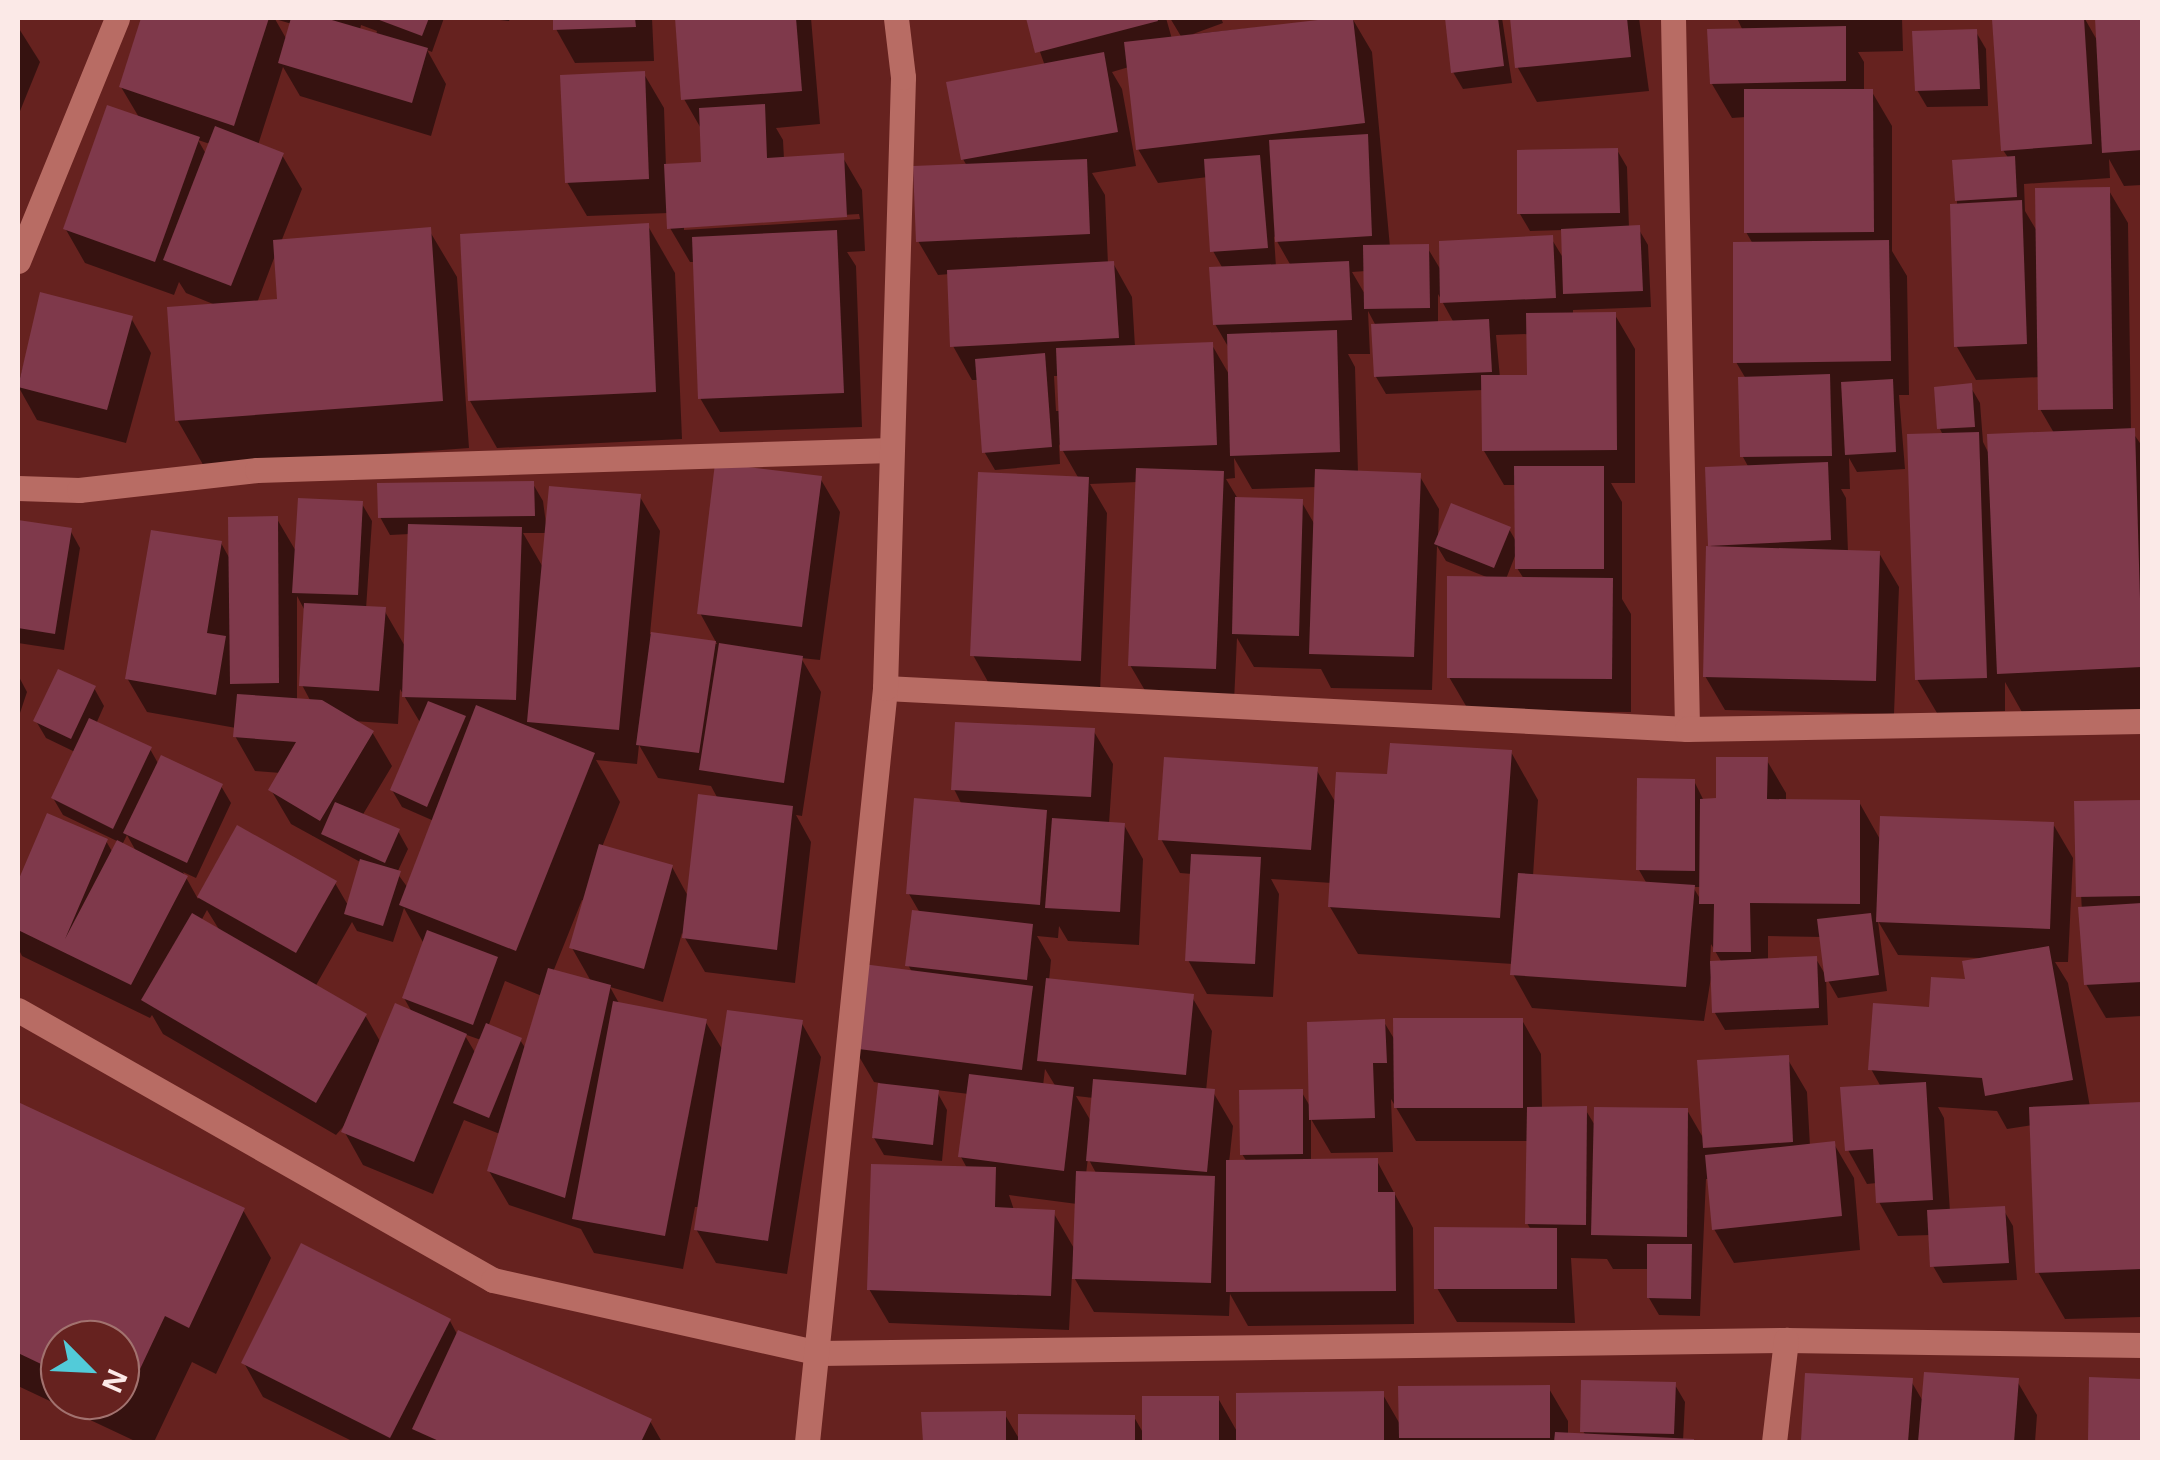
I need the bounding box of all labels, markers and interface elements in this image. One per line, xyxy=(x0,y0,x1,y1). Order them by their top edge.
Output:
north arrow xyxy=(40,1320,140,1420)
text: N xyxy=(94,1363,138,1400)

